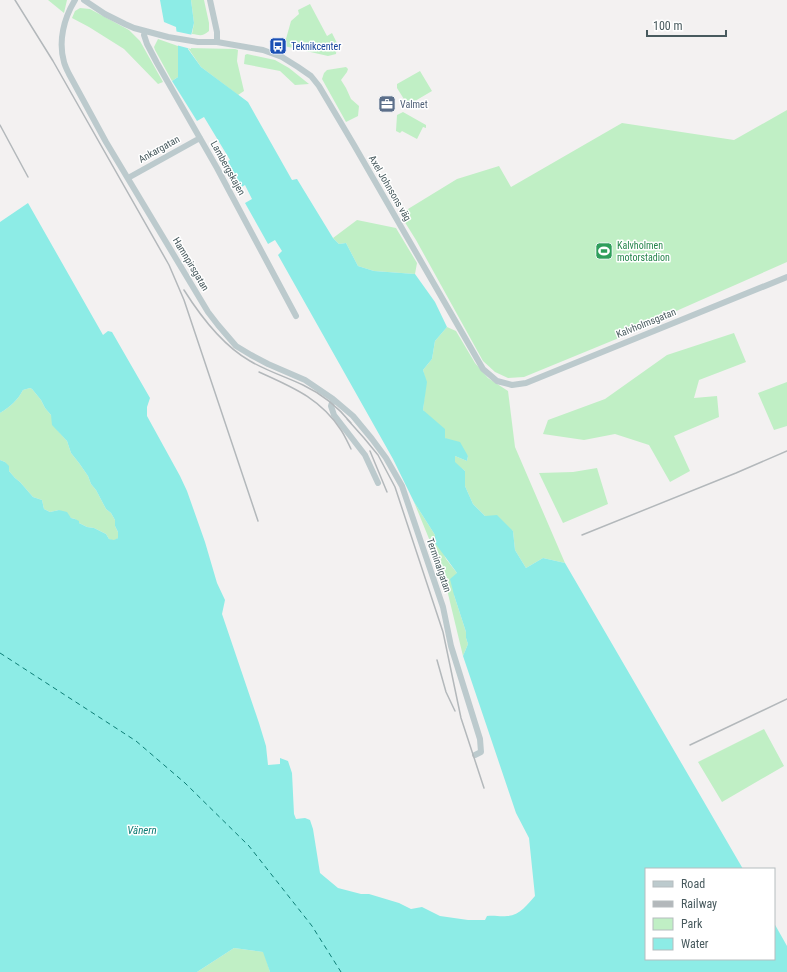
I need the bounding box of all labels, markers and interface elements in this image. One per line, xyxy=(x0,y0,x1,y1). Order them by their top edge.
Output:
scale bar xyxy=(647,12,726,38)
text: 100 m xyxy=(653,19,683,33)
bus stop icon: Teknikcenter xyxy=(268,36,288,56)
place label: Teknikcenter xyxy=(291,41,341,52)
office icon: Valmet xyxy=(377,94,397,114)
place label: Valmet xyxy=(400,99,428,110)
street label: Ankargatan xyxy=(137,133,182,165)
street label: Lambergskajen xyxy=(209,139,247,197)
street label: Axel Johnsons väg xyxy=(367,153,413,223)
street label: Hamnpirsgatan xyxy=(171,235,211,293)
place label: Kalvholmen motorstadion xyxy=(617,240,670,263)
sports icon: Kalvholmen motorstadion xyxy=(594,241,614,261)
street label: Kalvholmsgatan xyxy=(615,306,678,340)
street label: Terminalgatan xyxy=(425,536,453,594)
water label: Vänern xyxy=(127,824,157,837)
legend xyxy=(645,868,775,960)
text: Road xyxy=(681,877,705,891)
text: Railway xyxy=(681,897,717,911)
text: Park xyxy=(681,917,703,931)
text: Water xyxy=(681,937,709,951)

